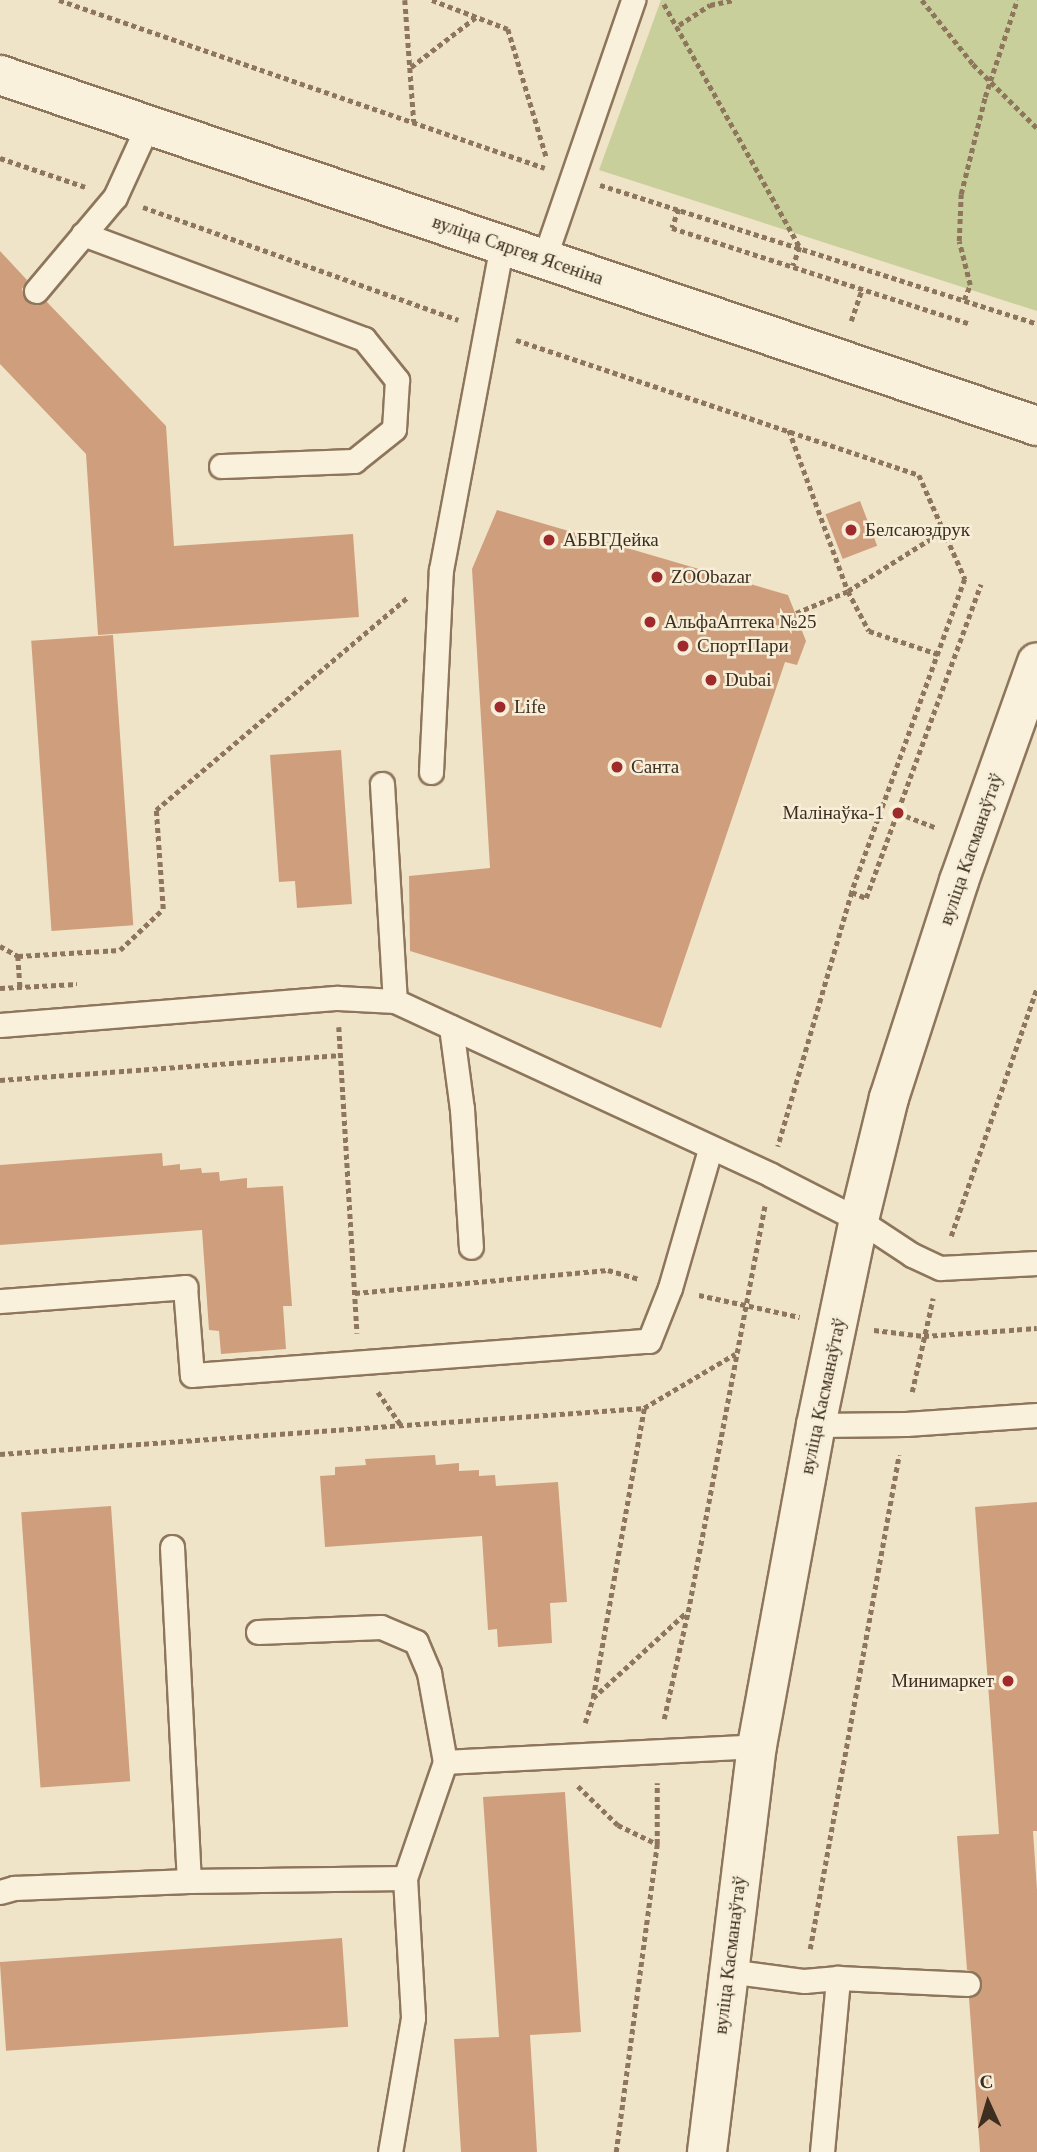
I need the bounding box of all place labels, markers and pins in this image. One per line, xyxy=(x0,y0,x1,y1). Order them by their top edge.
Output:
place label: Белсаюздрук xyxy=(865,519,970,541)
marker: Белсаюздрук xyxy=(843,522,859,538)
place label: АБВГДейка xyxy=(563,529,659,551)
marker: АБВГДейка xyxy=(541,532,557,548)
place label: ZOObazar xyxy=(671,566,751,588)
marker: ZOObazar xyxy=(649,569,665,585)
place label: АльфаАптека №25 xyxy=(664,611,816,633)
marker: АльфаАптека №25 xyxy=(642,614,658,630)
place label: СпортПари xyxy=(697,635,789,657)
marker: СпортПари xyxy=(675,638,691,654)
place label: Dubai xyxy=(725,669,771,691)
marker: Dubai xyxy=(703,672,719,688)
place label: Life xyxy=(514,696,546,718)
marker: Life xyxy=(492,699,508,715)
place label: Санта xyxy=(631,756,679,778)
marker: Санта xyxy=(609,759,625,775)
place label: Малінаўка-1 xyxy=(782,802,884,824)
marker: Малінаўка-1 xyxy=(890,805,906,821)
place label: Минимаркет xyxy=(891,1670,994,1692)
marker: Минимаркет xyxy=(1000,1673,1016,1689)

